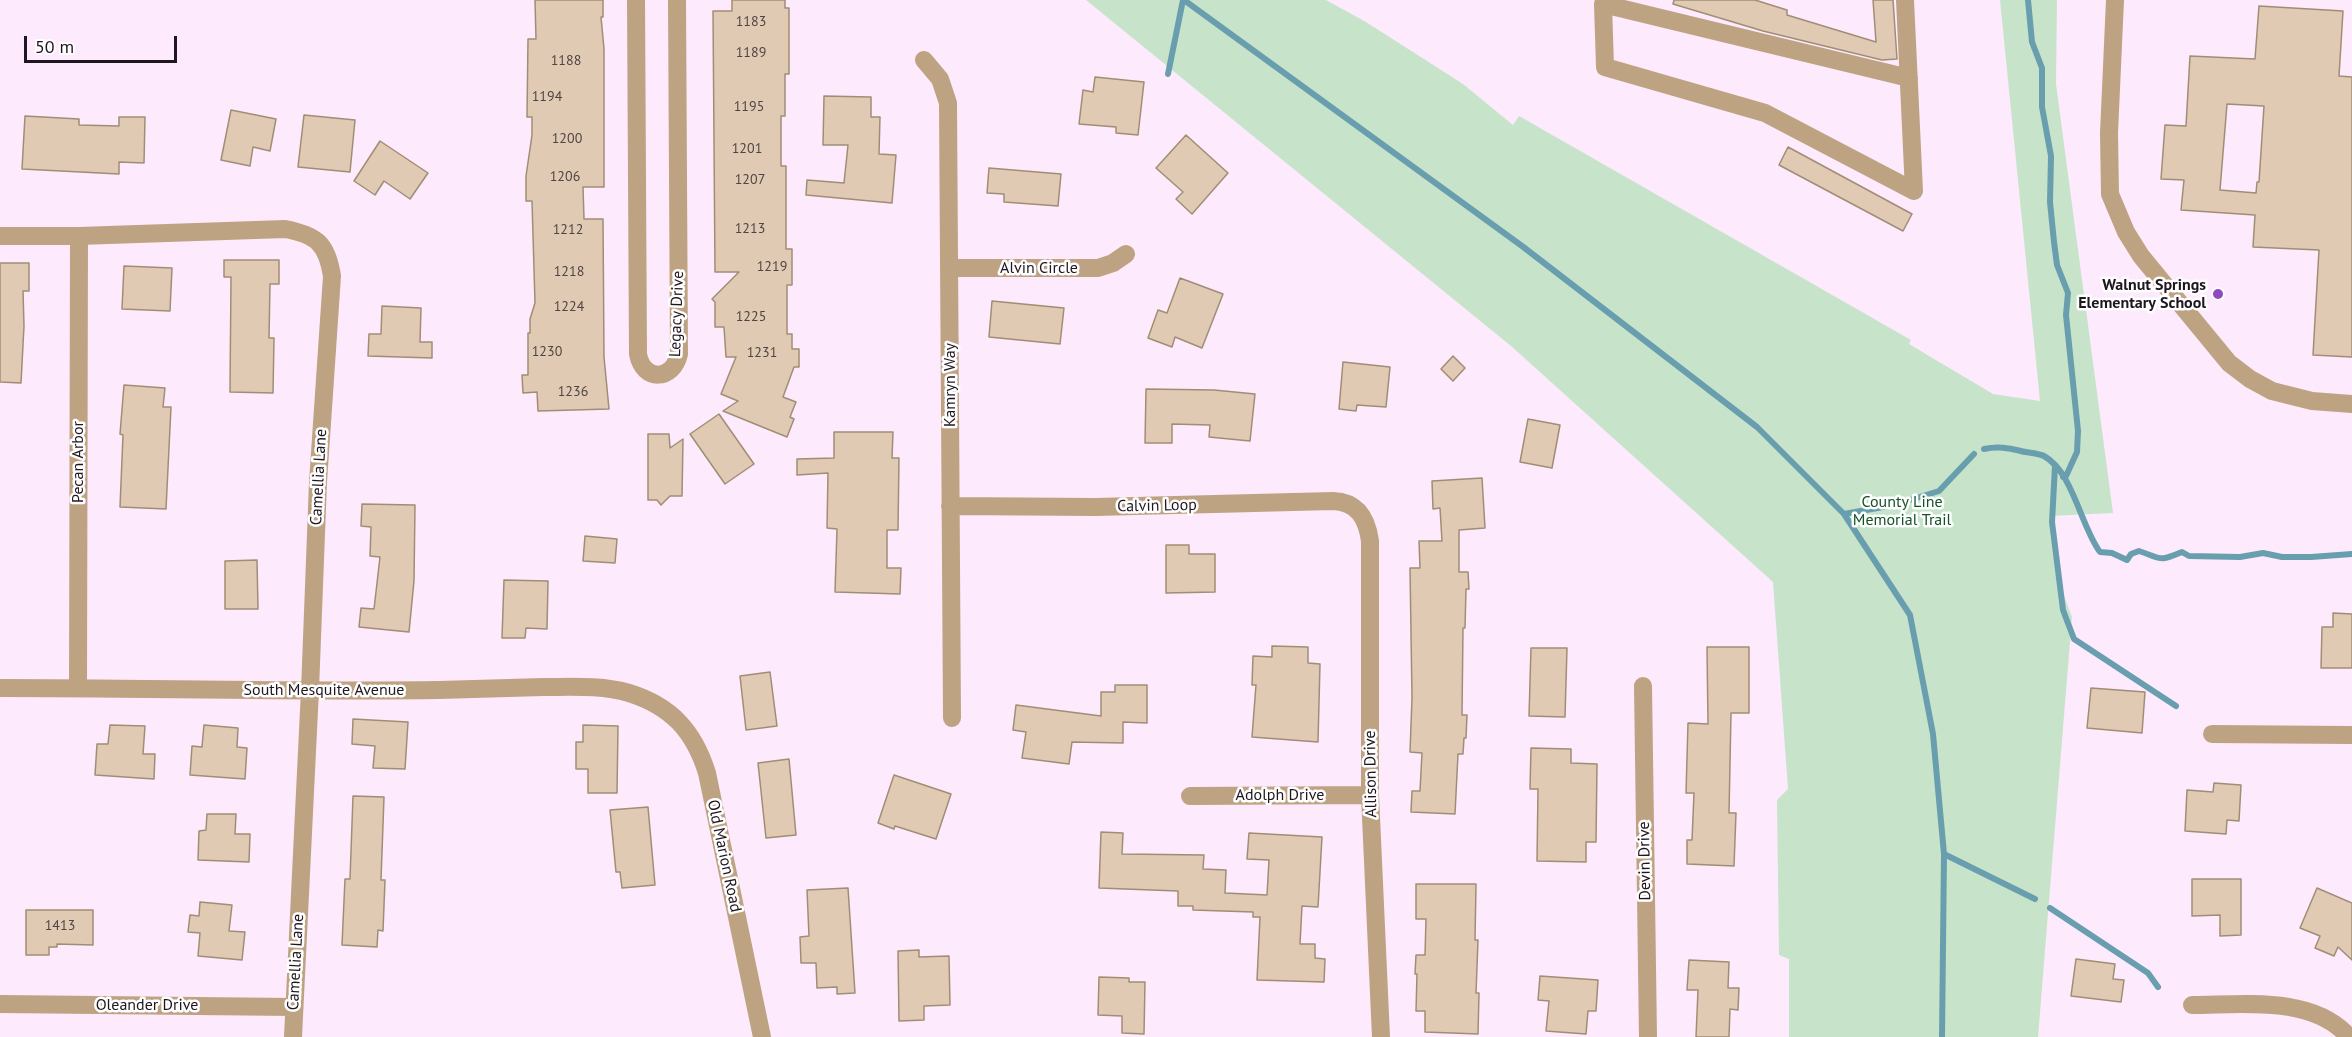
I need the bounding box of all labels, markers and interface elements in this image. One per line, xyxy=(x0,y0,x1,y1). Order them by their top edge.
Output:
house number: 1183 xyxy=(736,14,766,30)
scale bar xyxy=(27,24,180,62)
text: 50 m xyxy=(35,35,74,58)
house number: 1189 xyxy=(736,45,766,61)
house number: 1188 xyxy=(551,53,581,69)
house number: 1194 xyxy=(532,89,562,105)
house number: 1195 xyxy=(734,99,764,115)
house number: 1200 xyxy=(552,131,582,147)
house number: 1201 xyxy=(732,141,762,157)
house number: 1206 xyxy=(550,169,580,185)
house number: 1207 xyxy=(735,172,765,188)
house number: 1213 xyxy=(735,221,765,237)
house number: 1212 xyxy=(553,222,583,238)
street label: Alvin Circle xyxy=(1000,258,1078,278)
house number: 1219 xyxy=(757,259,787,275)
house number: 1218 xyxy=(554,264,584,280)
street label: Legacy Drive xyxy=(666,270,688,358)
place label: Walnut Springs Elementary School xyxy=(2078,275,2206,313)
marker: Walnut Springs Elementary School xyxy=(2211,287,2225,301)
house number: 1224 xyxy=(554,299,584,315)
house number: 1225 xyxy=(736,309,766,325)
street label: Kamryn Way xyxy=(940,343,960,427)
house number: 1230 xyxy=(532,344,562,360)
house number: 1231 xyxy=(747,345,777,361)
house number: 1236 xyxy=(558,384,588,400)
street label: Pecan Arbor xyxy=(68,421,88,503)
street label: Camellia Lane xyxy=(307,428,331,526)
park label: County Line Memorial Trail xyxy=(1853,492,1951,530)
street label: Calvin Loop xyxy=(1117,496,1197,516)
street label: South Mesquite Avenue xyxy=(244,680,404,700)
street label: Allison Drive xyxy=(1361,730,1381,818)
street label: Adolph Drive xyxy=(1236,785,1324,805)
street label: Old Marion Road xyxy=(703,798,745,914)
street label: Devin Drive xyxy=(1635,821,1655,901)
street label: Camellia Lane xyxy=(284,913,308,1011)
house number: 1413 xyxy=(45,918,75,934)
street label: Oleander Drive xyxy=(96,995,198,1015)

